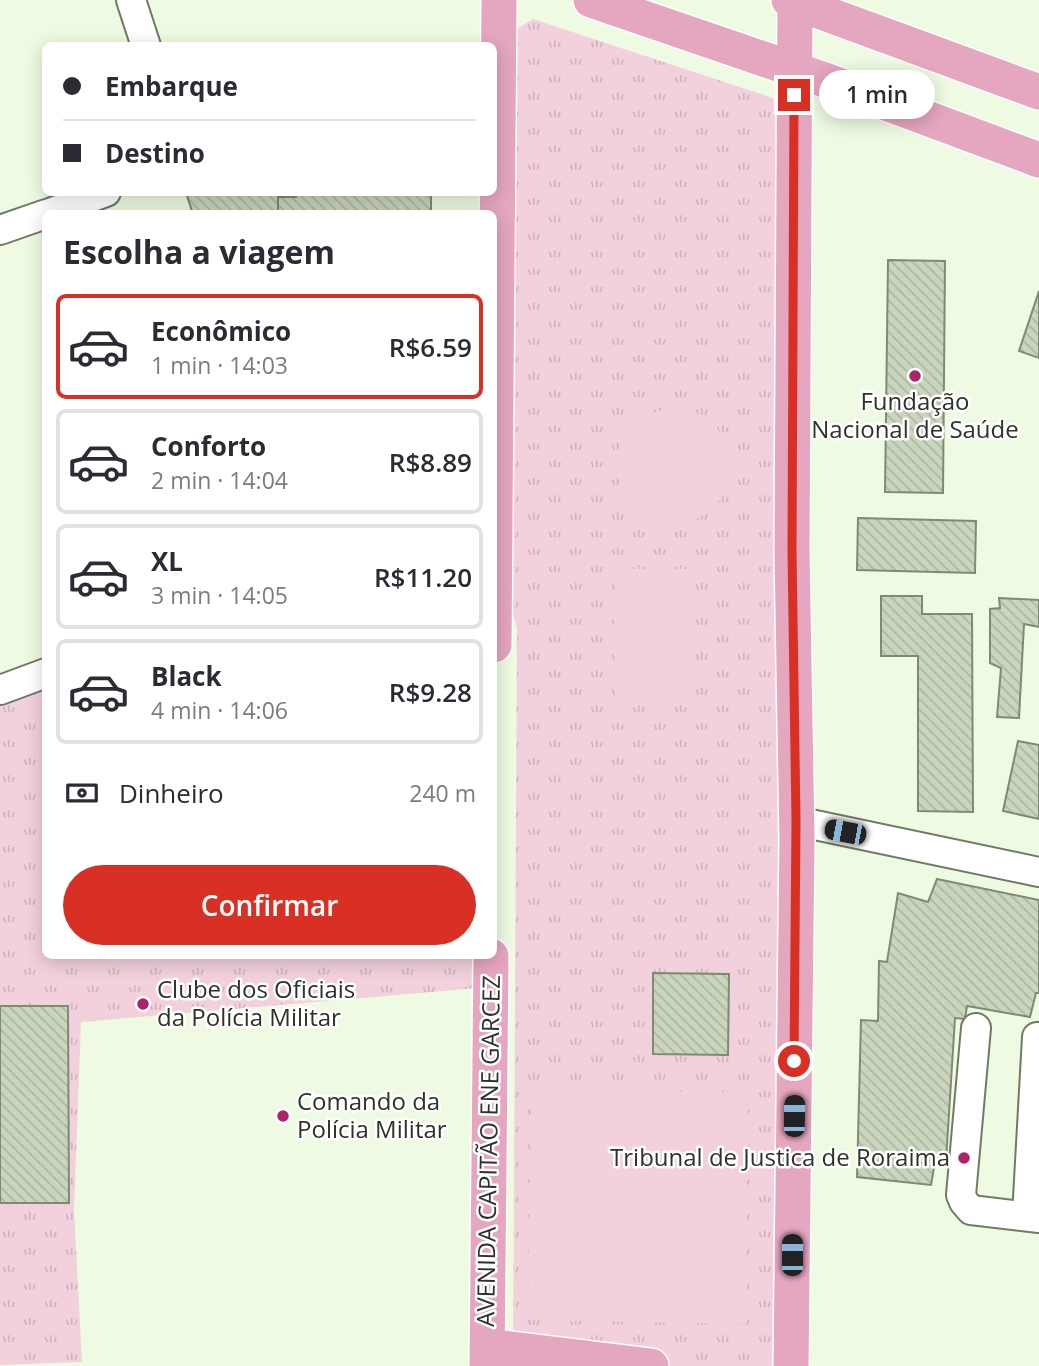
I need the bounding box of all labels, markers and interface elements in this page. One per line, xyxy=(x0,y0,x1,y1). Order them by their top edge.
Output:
text: Embarque xyxy=(105,68,238,104)
callout: 1 min xyxy=(818,70,934,119)
text: 1 min xyxy=(846,78,908,110)
route end xyxy=(778,79,810,111)
text: Destino xyxy=(105,135,205,171)
text: Escolha a viagem xyxy=(63,230,335,273)
text: Econômico xyxy=(151,313,291,349)
icon: car xyxy=(67,315,130,378)
text: R$6.59 xyxy=(389,329,472,365)
text: 1 min · 14:03 xyxy=(151,349,288,381)
marker: Fundação Nacional de Saúde xyxy=(907,368,923,384)
place label: Fundação Nacional de Saúde xyxy=(811,384,1019,445)
text: Conforto xyxy=(151,428,266,464)
icon: car xyxy=(67,430,130,493)
text: R$8.89 xyxy=(389,444,472,480)
text: 2 min · 14:04 xyxy=(151,464,288,496)
text: XL xyxy=(151,543,183,579)
icon: car xyxy=(67,545,130,608)
text: R$11.20 xyxy=(374,559,472,595)
text: 3 min · 14:05 xyxy=(151,579,288,611)
text: Black xyxy=(151,658,222,694)
icon: car xyxy=(67,660,130,723)
text: R$9.28 xyxy=(389,674,472,710)
text: 4 min · 14:06 xyxy=(151,694,288,726)
icon: cash xyxy=(63,774,101,812)
text: Dinheiro xyxy=(119,775,224,811)
text: 240 m xyxy=(409,777,476,809)
car xyxy=(823,818,868,846)
button: Confirmar xyxy=(63,865,476,945)
place label: Clube dos Oficiais da Polícia Militar xyxy=(157,972,355,1033)
street label: AVENIDA CAPITÃO ENE GARCEZ xyxy=(468,975,507,1327)
marker: Clube dos Oficiais da Polícia Militar xyxy=(135,996,151,1012)
route start xyxy=(778,1045,810,1077)
place label: Comando da Polícia Militar xyxy=(297,1084,447,1145)
car xyxy=(784,1095,805,1137)
marker: Comando da Polícia Militar xyxy=(275,1108,291,1124)
place label: Tribunal de Justica de Roraima xyxy=(610,1140,950,1173)
marker: Tribunal de Justica de Roraima xyxy=(956,1150,972,1166)
car xyxy=(782,1234,803,1276)

